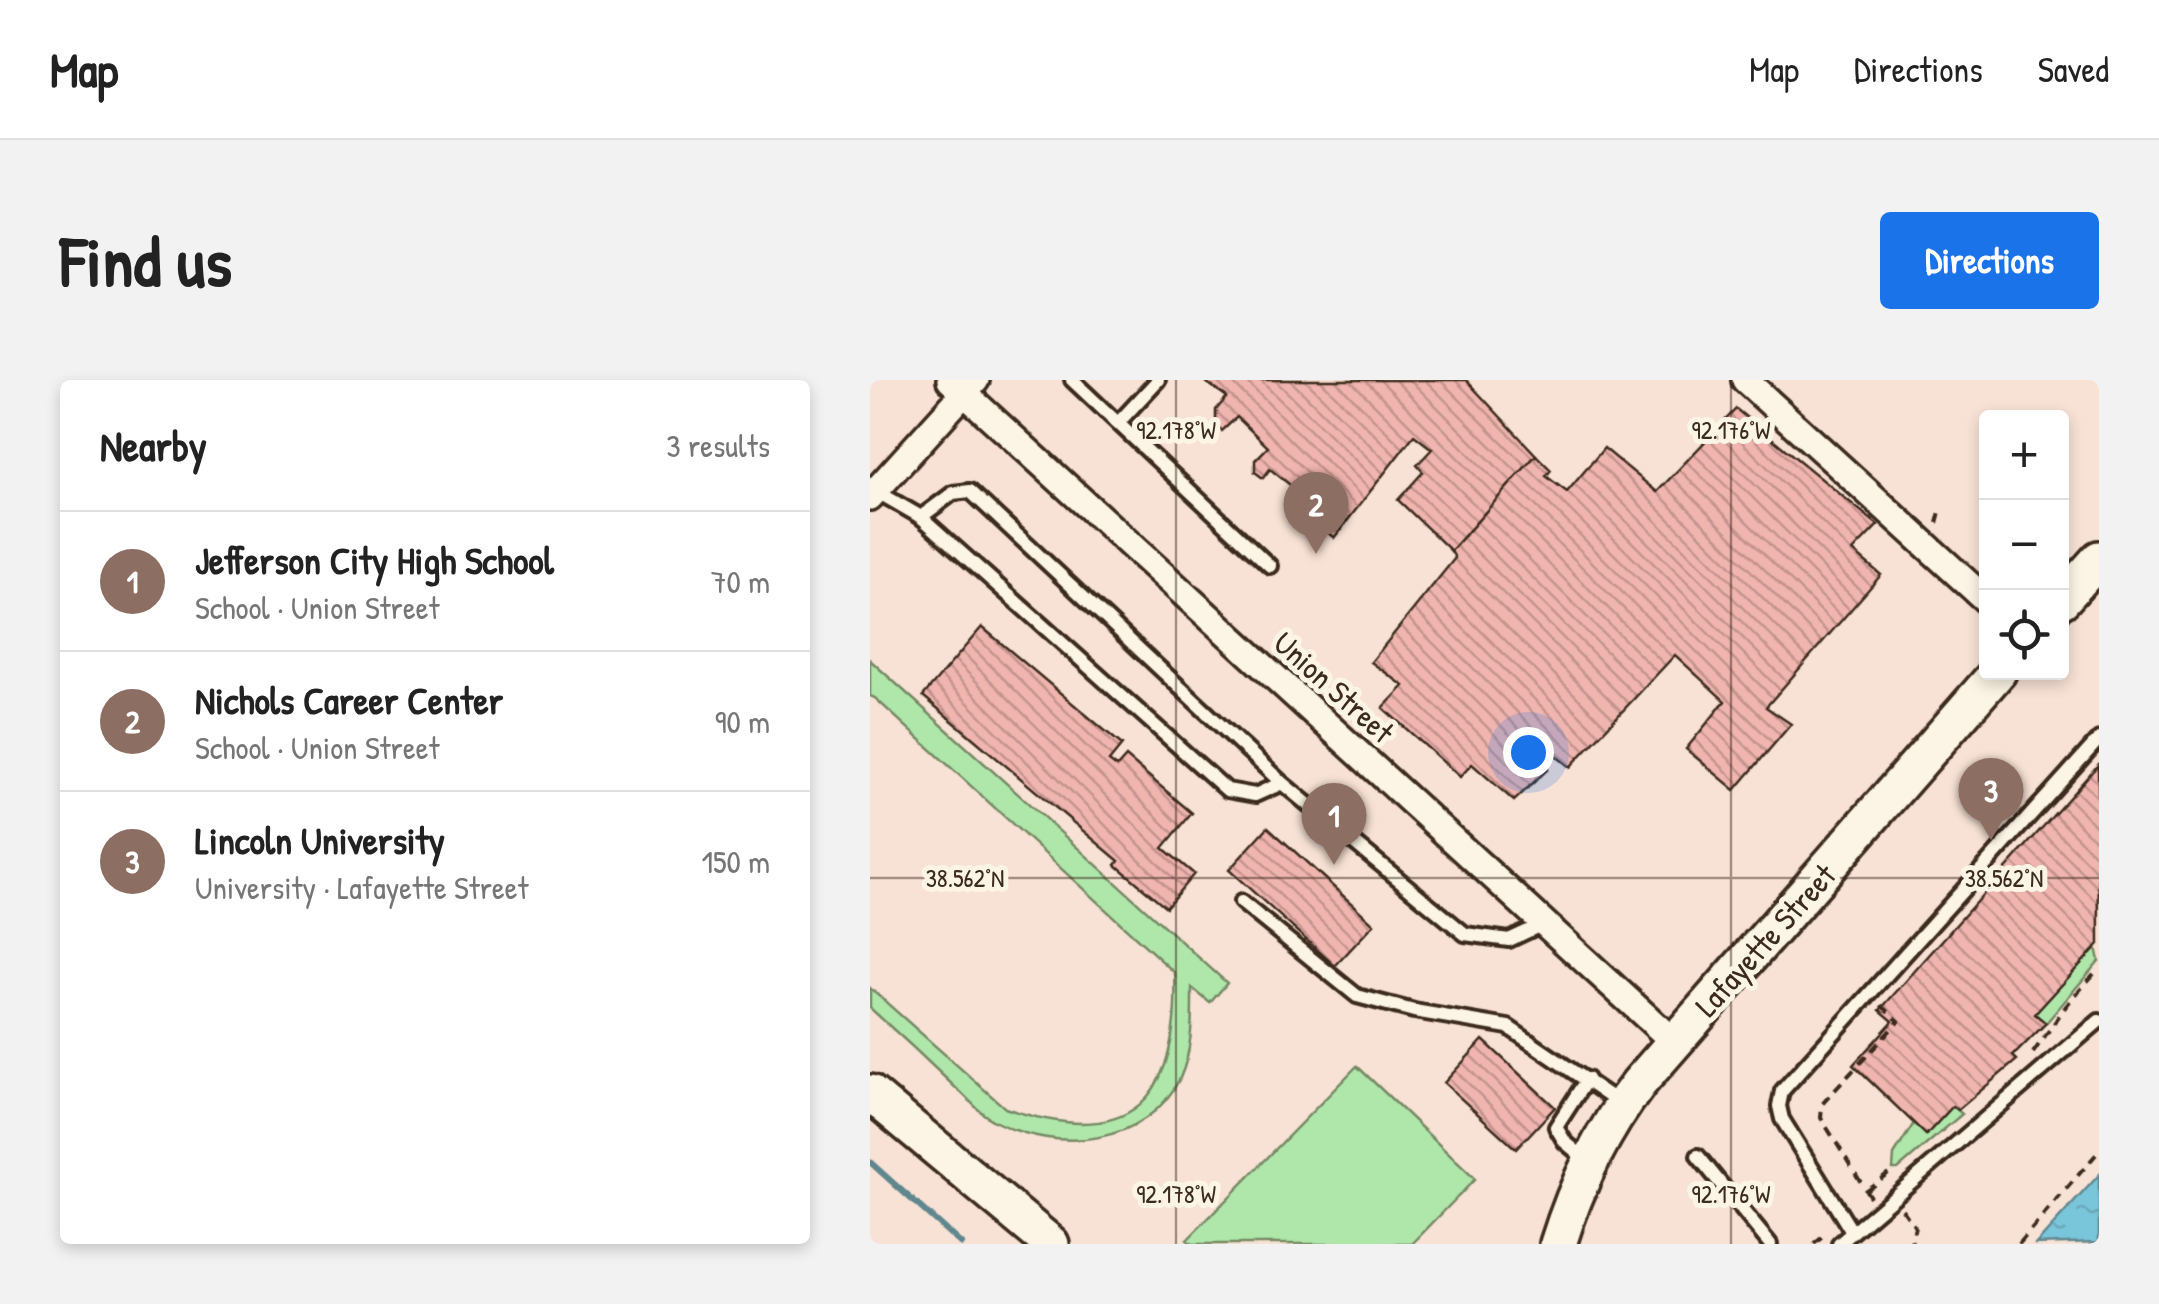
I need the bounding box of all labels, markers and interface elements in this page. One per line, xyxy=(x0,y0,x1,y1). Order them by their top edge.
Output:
text: Map xyxy=(50,37,118,102)
text: Map xyxy=(1749,46,1799,93)
text: Directions xyxy=(1854,46,1983,93)
text: Saved xyxy=(2038,46,2109,93)
button: Directions xyxy=(1880,212,2099,309)
text: Find us xyxy=(60,213,232,308)
map controls xyxy=(1979,410,2069,680)
button: + xyxy=(1979,410,2069,500)
text: 92.178°W xyxy=(1136,413,1216,447)
text: 92.176°W xyxy=(1692,413,1771,447)
text: Nearby xyxy=(100,417,207,474)
text: 3 results xyxy=(666,424,770,467)
pin: 2 xyxy=(1284,471,1348,554)
button: − xyxy=(1979,500,2069,590)
text: Jefferson City High School xyxy=(195,534,554,586)
text: 1 xyxy=(127,560,138,603)
text: 70 m xyxy=(711,560,770,603)
text: School · Union Street xyxy=(195,586,439,629)
button: locate xyxy=(1979,590,2069,680)
street label: Union Street xyxy=(1264,621,1404,753)
text: Nichols Career Center xyxy=(195,674,503,726)
text: 2 xyxy=(125,700,140,743)
text: 90 m xyxy=(715,700,770,743)
text: School · Union Street xyxy=(195,726,439,769)
your location xyxy=(1503,727,1554,778)
pin: 3 xyxy=(1958,758,2024,840)
pin: 1 xyxy=(1302,782,1366,865)
text: Lincoln University xyxy=(195,814,445,866)
text: 3 xyxy=(125,840,140,883)
text: 150 m xyxy=(701,840,770,883)
street label: Lafayette Street xyxy=(1685,854,1846,1025)
text: 38.562°N xyxy=(926,861,1004,895)
text: 38.562°N xyxy=(1965,861,2043,895)
text: University · Lafayette Street xyxy=(195,866,529,909)
text: 92.178°W xyxy=(1136,1177,1216,1211)
text: 92.176°W xyxy=(1692,1177,1771,1211)

